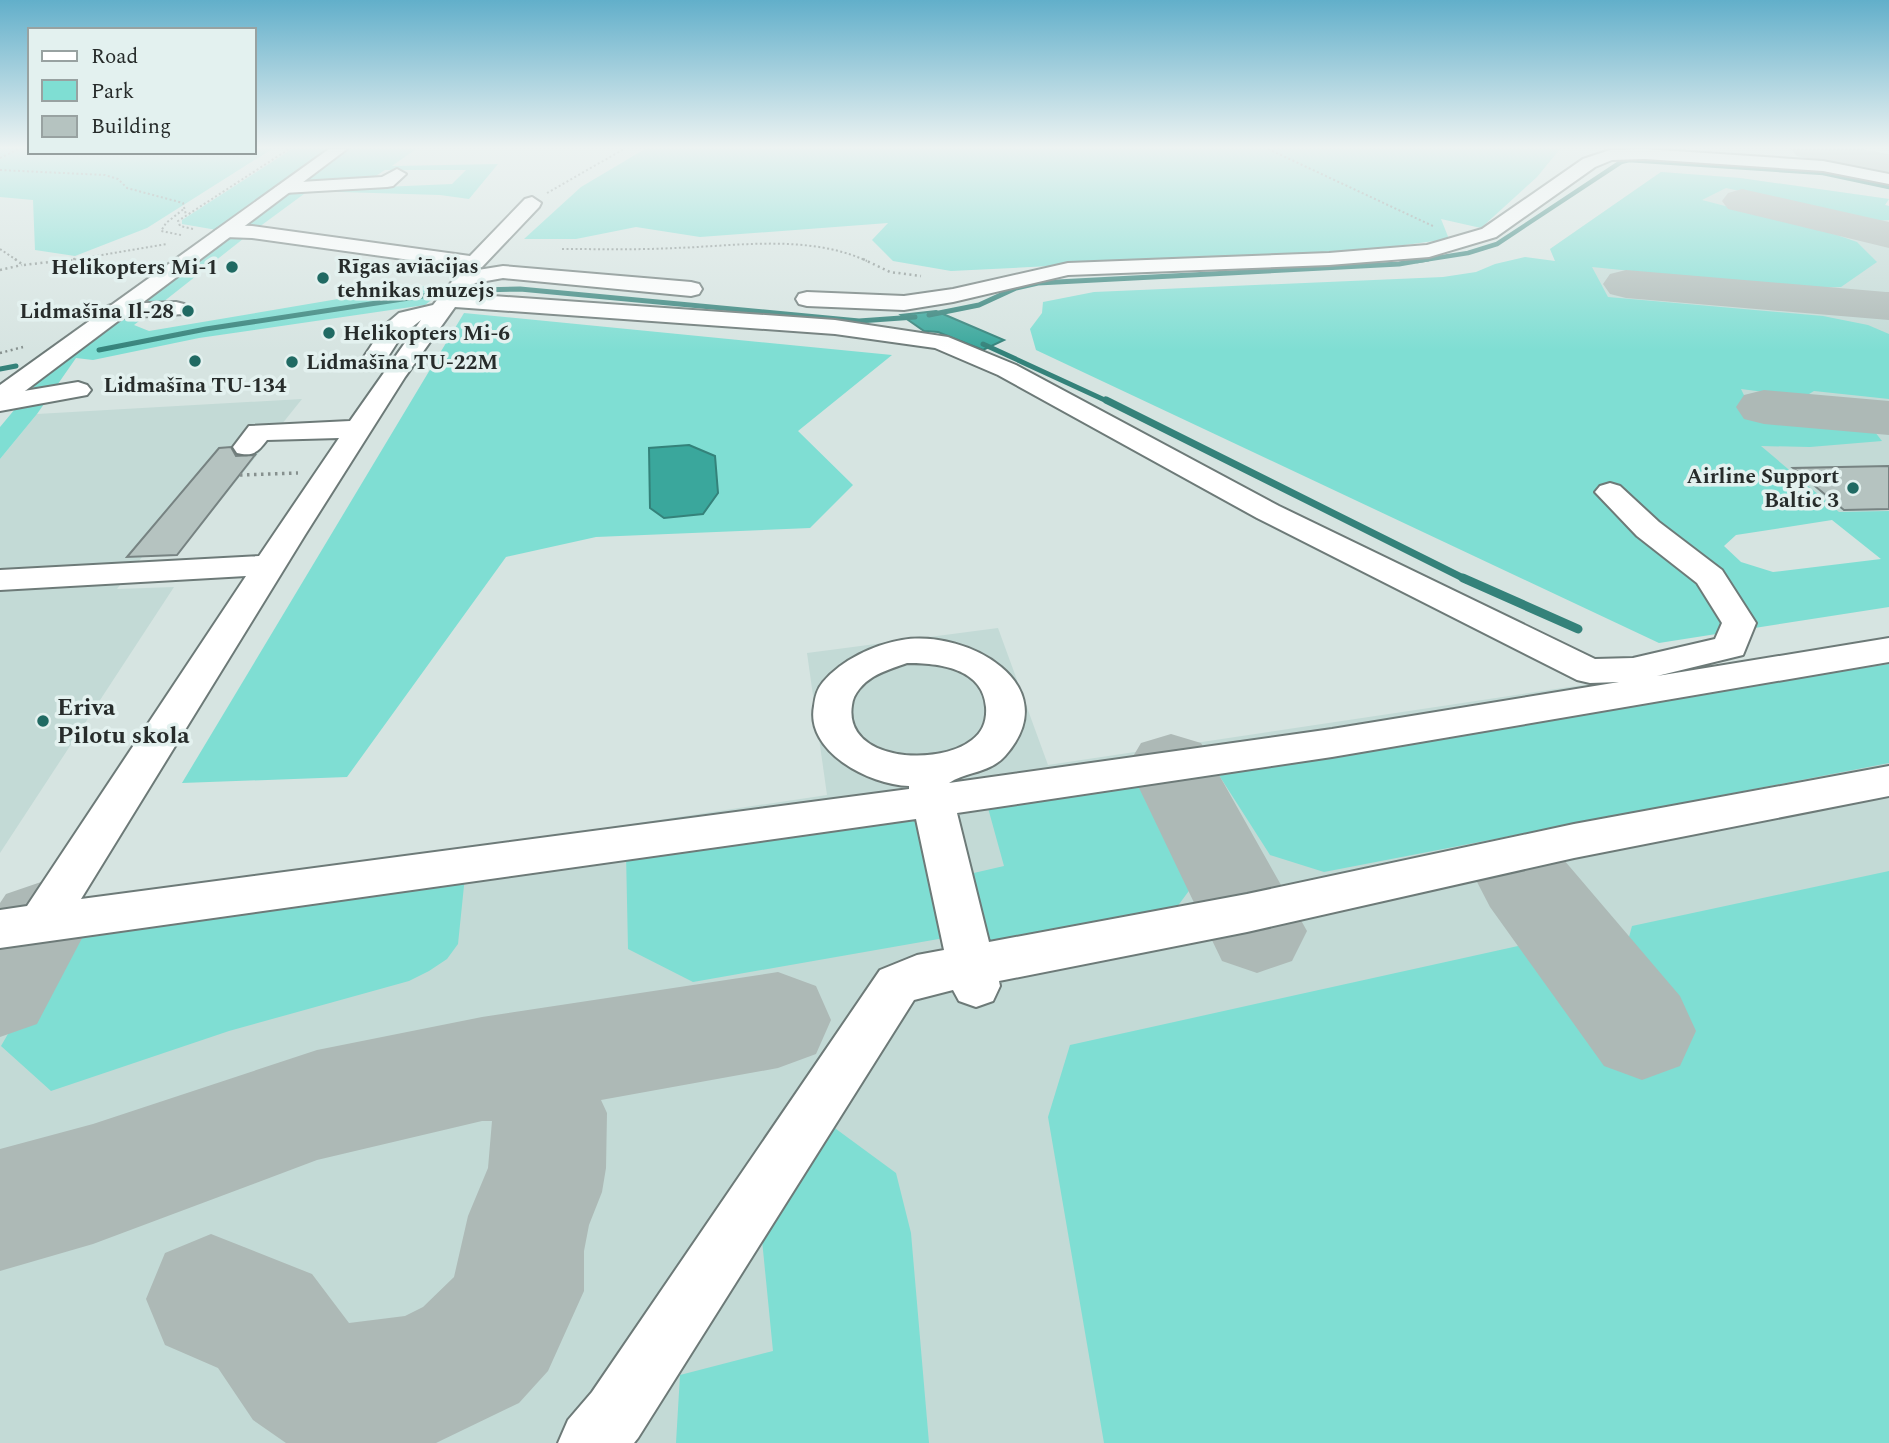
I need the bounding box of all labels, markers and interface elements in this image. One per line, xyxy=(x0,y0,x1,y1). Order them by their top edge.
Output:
legend xyxy=(28,28,256,154)
text: Road xyxy=(91,41,138,73)
text: Park xyxy=(91,76,135,108)
text: Building xyxy=(91,111,171,143)
place label: Rīgas aviācijas tehnikas muzejs xyxy=(337,251,494,307)
place label: Helikopters Mi-1 xyxy=(51,252,218,284)
marker: Helikopters Mi-1 xyxy=(224,259,240,275)
marker: Rīgas aviācijas tehnikas muzejs xyxy=(315,270,331,286)
place label: Lidmašīna Il-28 xyxy=(19,296,174,328)
marker: Lidmašīna Il-28 xyxy=(180,303,196,319)
place label: Helikopters Mi-6 xyxy=(343,318,510,350)
marker: Helikopters Mi-6 xyxy=(321,325,337,341)
place label: Lidmašīna TU-22M xyxy=(306,347,498,379)
marker: Lidmašīna TU-134 xyxy=(187,353,203,369)
marker: Lidmašīna TU-22M xyxy=(284,354,300,370)
place label: Lidmašīna TU-134 xyxy=(103,370,287,402)
place label: Airline Support Baltic 3 xyxy=(1686,461,1839,517)
marker: Airline Support Baltic 3 xyxy=(1845,480,1861,496)
place label: Eriva Pilotu skola xyxy=(57,690,190,754)
marker: Eriva Pilotu skola xyxy=(35,713,51,729)

